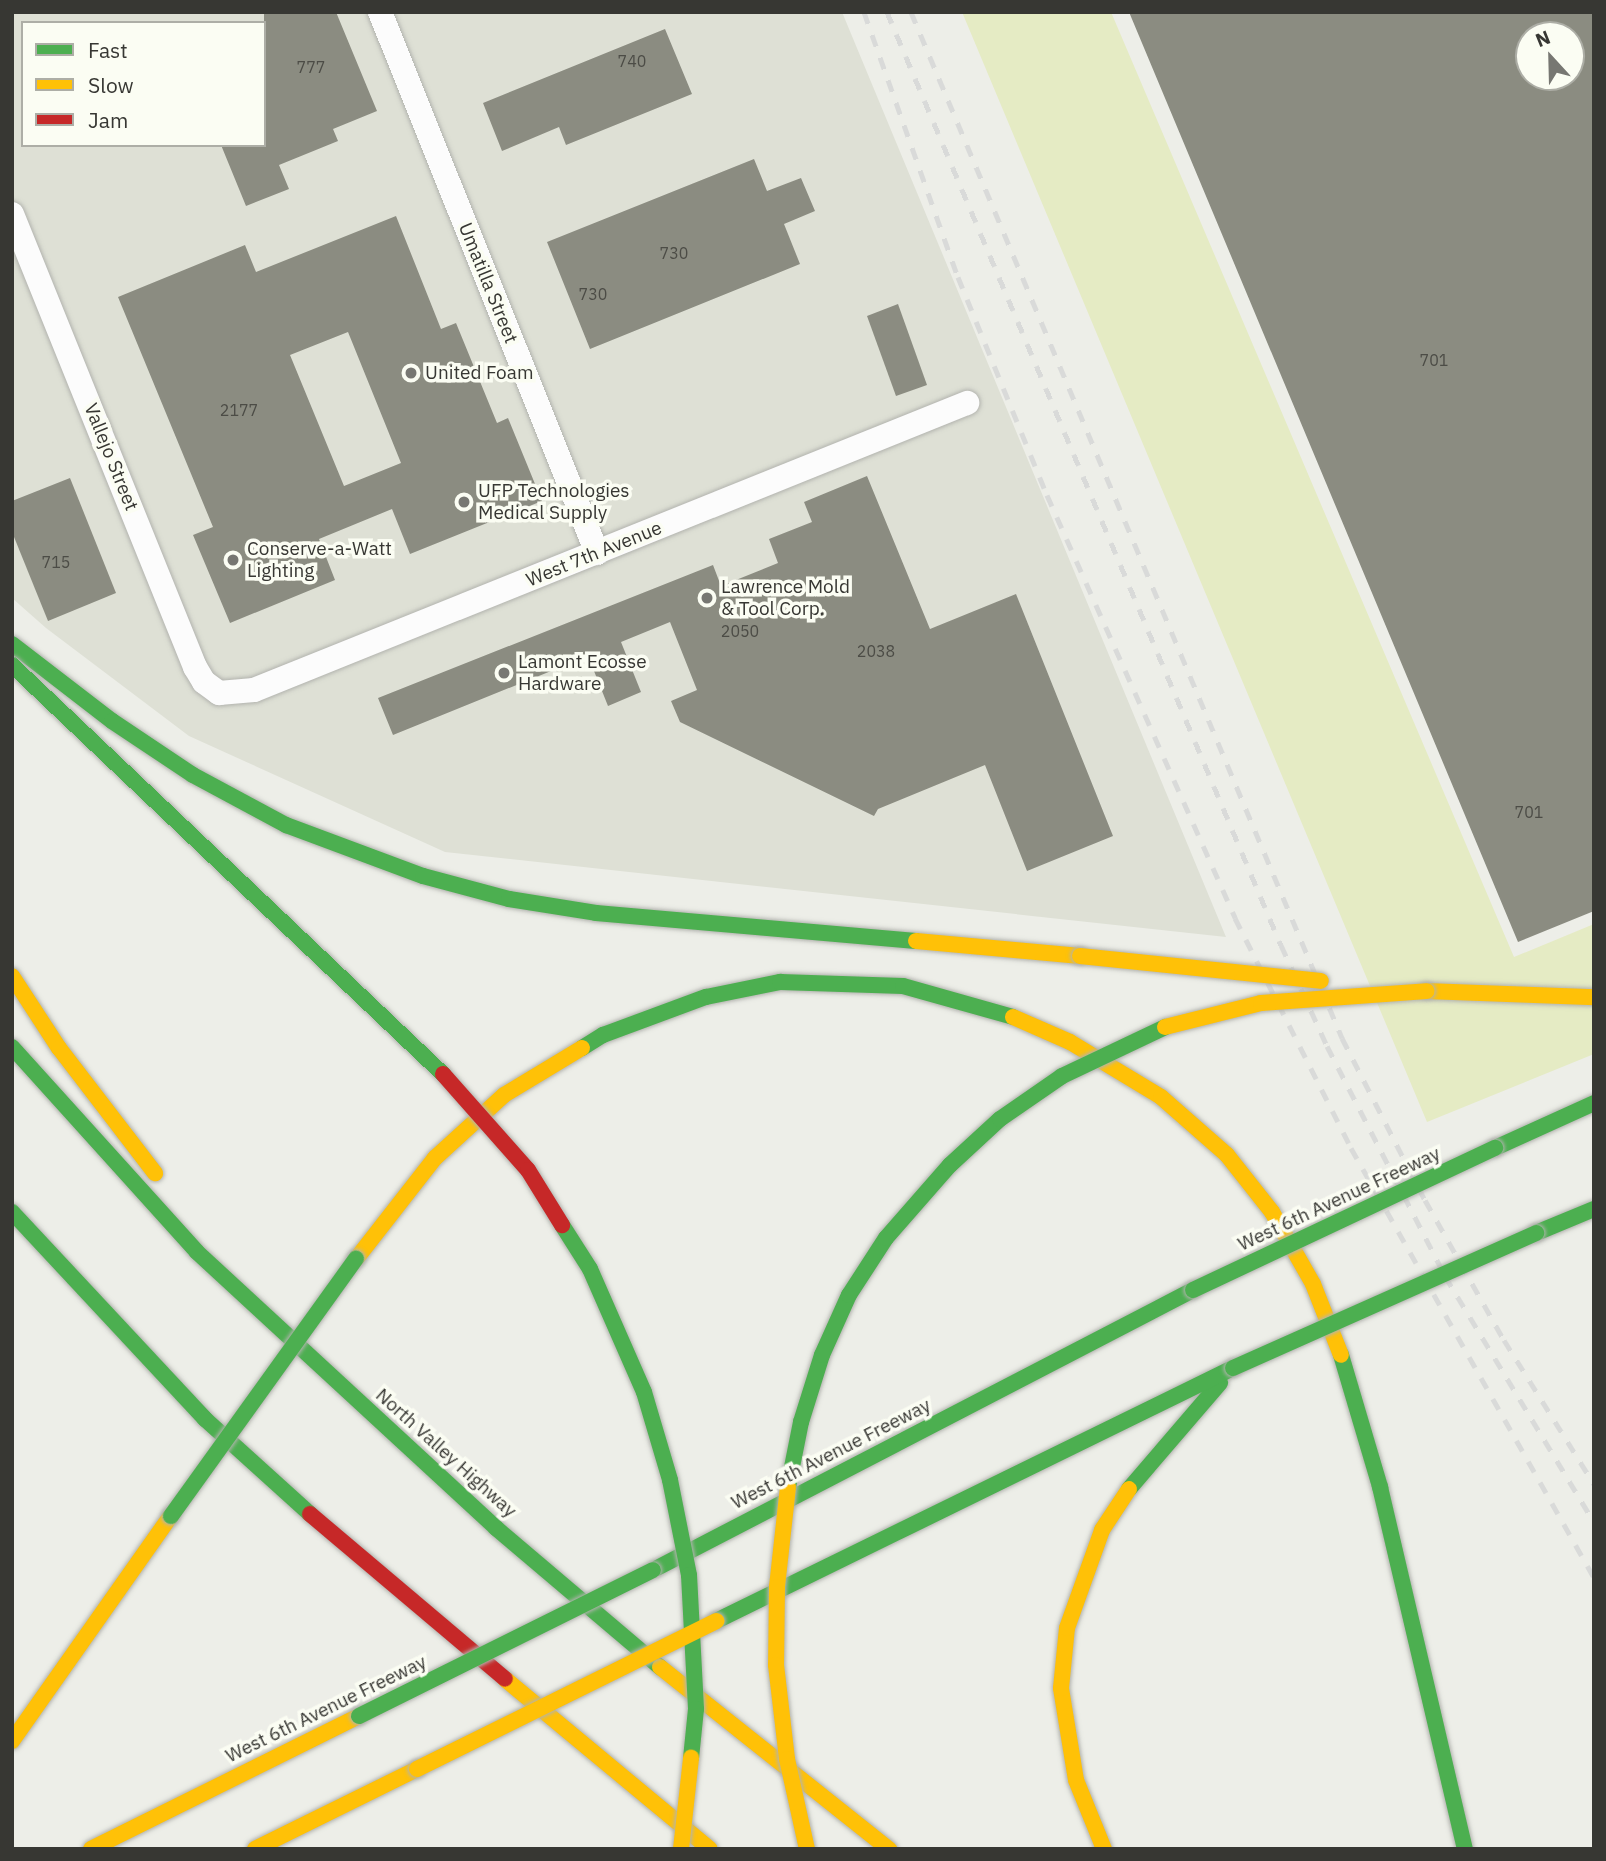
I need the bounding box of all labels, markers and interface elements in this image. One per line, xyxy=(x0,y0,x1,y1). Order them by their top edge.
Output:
legend xyxy=(21,21,266,147)
north arrow xyxy=(1515,21,1585,91)
text: N xyxy=(1532,25,1554,52)
text: Fast xyxy=(88,36,128,64)
house number: 740 xyxy=(618,51,646,71)
house number: 777 xyxy=(297,57,325,77)
text: Slow xyxy=(88,71,134,99)
text: Jam xyxy=(88,106,128,134)
street label: Umatilla Street xyxy=(453,219,523,347)
house number: 730 xyxy=(660,243,688,263)
house number: 730 xyxy=(579,284,607,304)
house number: 701 xyxy=(1420,350,1448,370)
place label: United Foam xyxy=(425,362,533,384)
marker: United Foam xyxy=(403,365,419,381)
street label: Vallejo Street xyxy=(79,400,143,514)
house number: 2177 xyxy=(220,400,258,420)
place label: UFP Technologies Medical Supply xyxy=(478,480,630,524)
marker: UFP Technologies Medical Supply xyxy=(456,494,472,510)
street label: West 7th Avenue xyxy=(523,516,665,592)
place label: Conserve-a-Watt Lighting xyxy=(247,538,392,582)
house number: 715 xyxy=(42,552,70,572)
marker: Conserve-a-Watt Lighting xyxy=(225,552,241,568)
place label: Lawrence Mold & Tool Corp. xyxy=(721,576,850,620)
marker: Lawrence Mold & Tool Corp. xyxy=(699,590,715,606)
house number: 2050 xyxy=(721,621,759,641)
house number: 2038 xyxy=(857,641,895,661)
place label: Lamont Ecosse Hardware xyxy=(518,651,647,695)
marker: Lamont Ecosse Hardware xyxy=(496,665,512,681)
house number: 701 xyxy=(1515,802,1543,822)
street label: West 6th Avenue Freeway xyxy=(1234,1142,1444,1256)
street label: North Valley Highway xyxy=(371,1384,521,1522)
street label: West 6th Avenue Freeway xyxy=(728,1394,934,1514)
street label: West 6th Avenue Freeway xyxy=(222,1650,430,1768)

